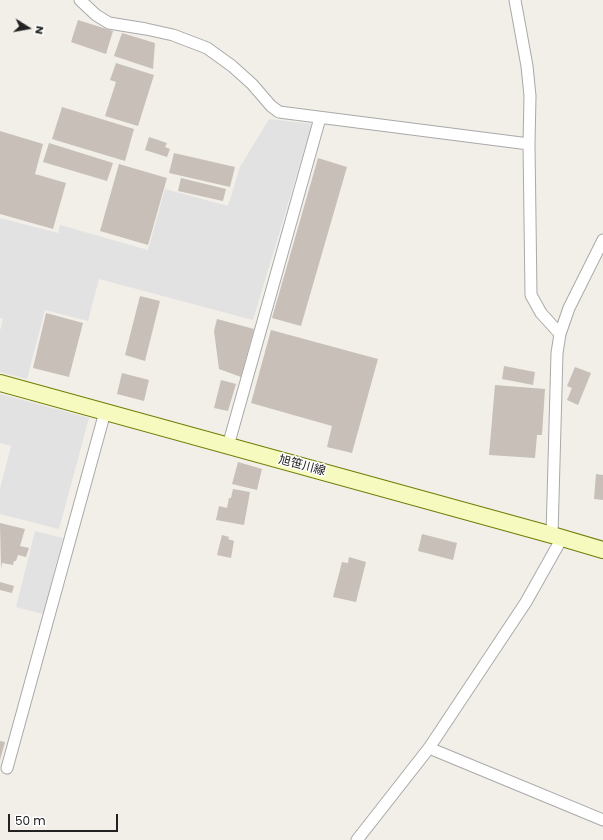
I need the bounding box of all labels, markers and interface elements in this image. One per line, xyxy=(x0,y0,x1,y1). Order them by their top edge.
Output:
north arrow xyxy=(8,8,48,48)
text: N xyxy=(31,25,48,36)
street label: 旭笹川線 xyxy=(277,453,327,479)
scale bar xyxy=(10,806,120,832)
text: 50 m xyxy=(15,812,46,829)

